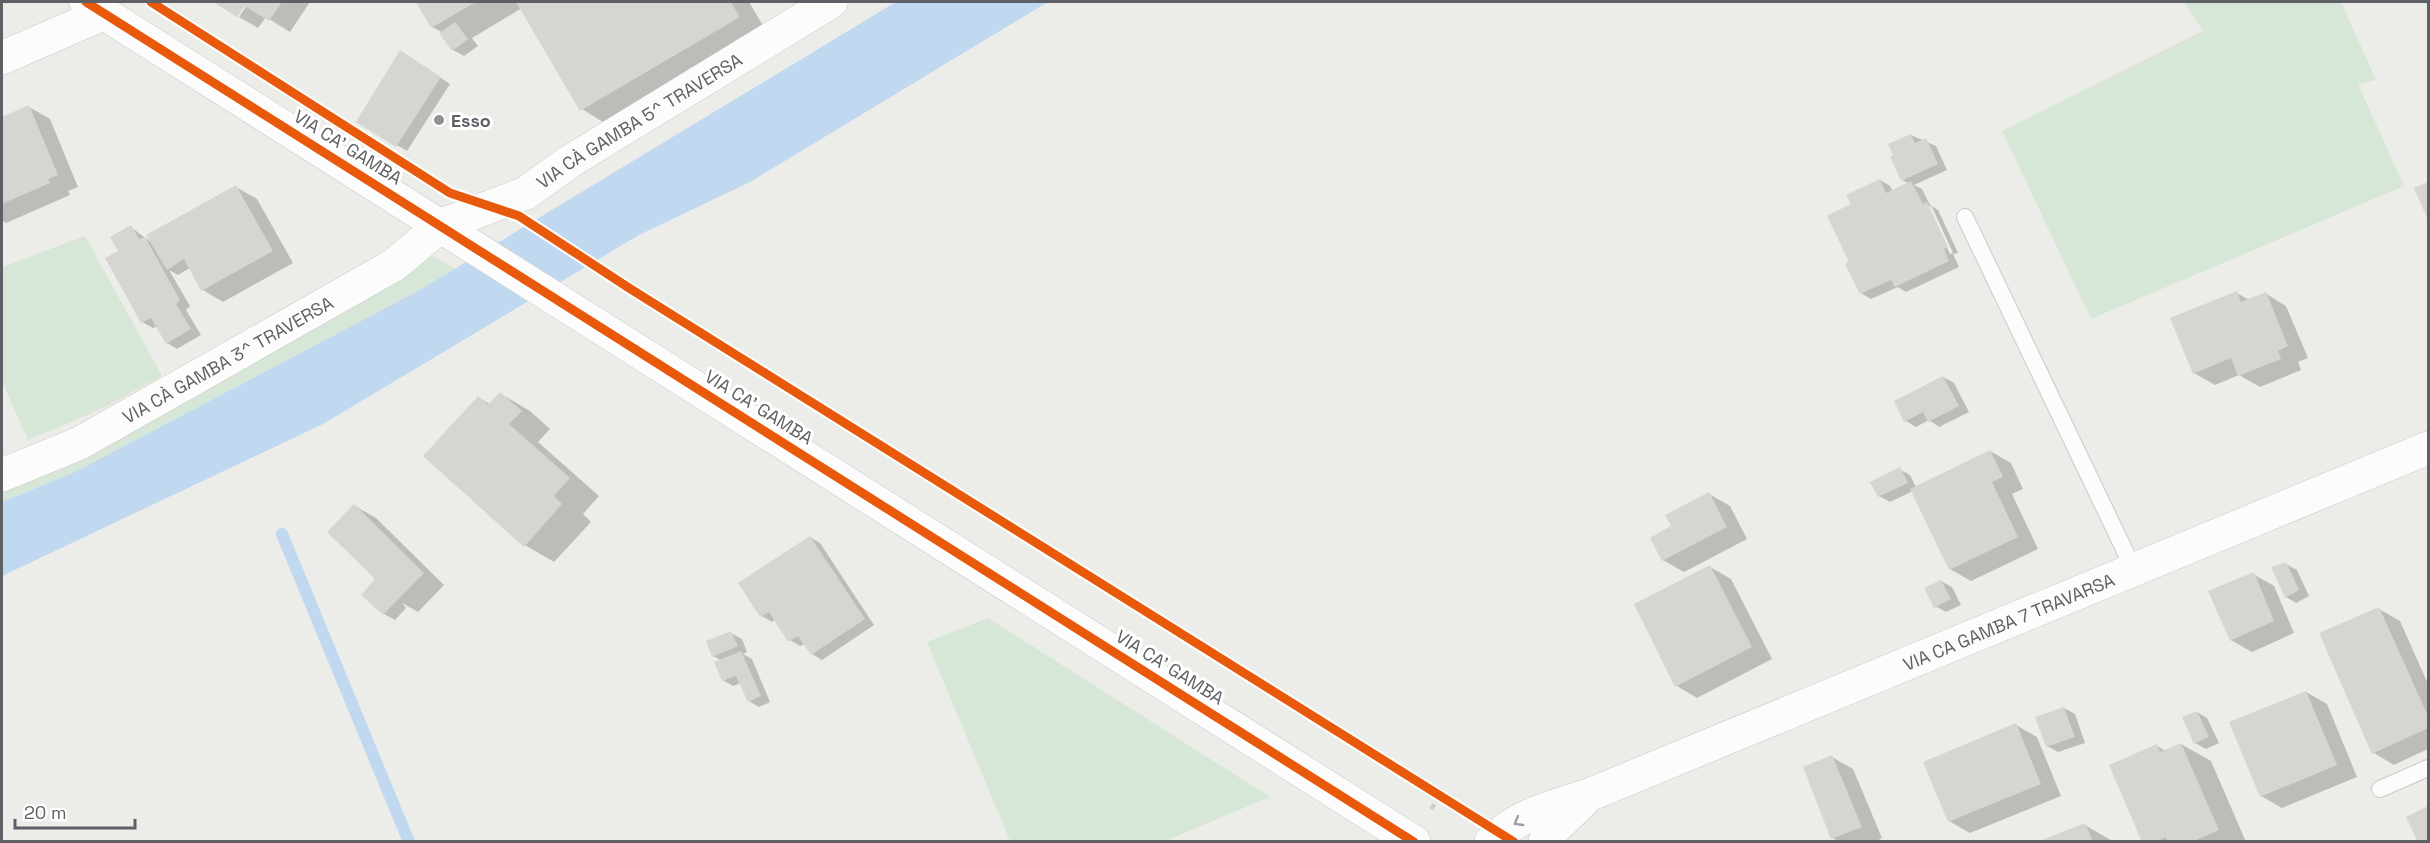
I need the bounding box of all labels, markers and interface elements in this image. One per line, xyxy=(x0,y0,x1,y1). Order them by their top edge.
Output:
street label: VIA CÀ GAMBA 5^ TRAVERSA xyxy=(532,48,746,193)
street label: VIA CA' GAMBA xyxy=(290,105,406,189)
place label: Esso xyxy=(451,109,491,132)
marker: Esso xyxy=(432,113,446,127)
street label: VIA CÀ GAMBA 3^ TRAVERSA xyxy=(118,291,337,428)
street label: VIA CA' GAMBA xyxy=(701,365,817,449)
street label: VIA CA GAMBA 7 TRAVARSA xyxy=(1899,568,2118,675)
street label: VIA CA' GAMBA xyxy=(1112,625,1228,709)
scale bar xyxy=(15,792,135,830)
text: 20 m xyxy=(24,801,67,824)
one-way arrow xyxy=(1514,814,1524,826)

